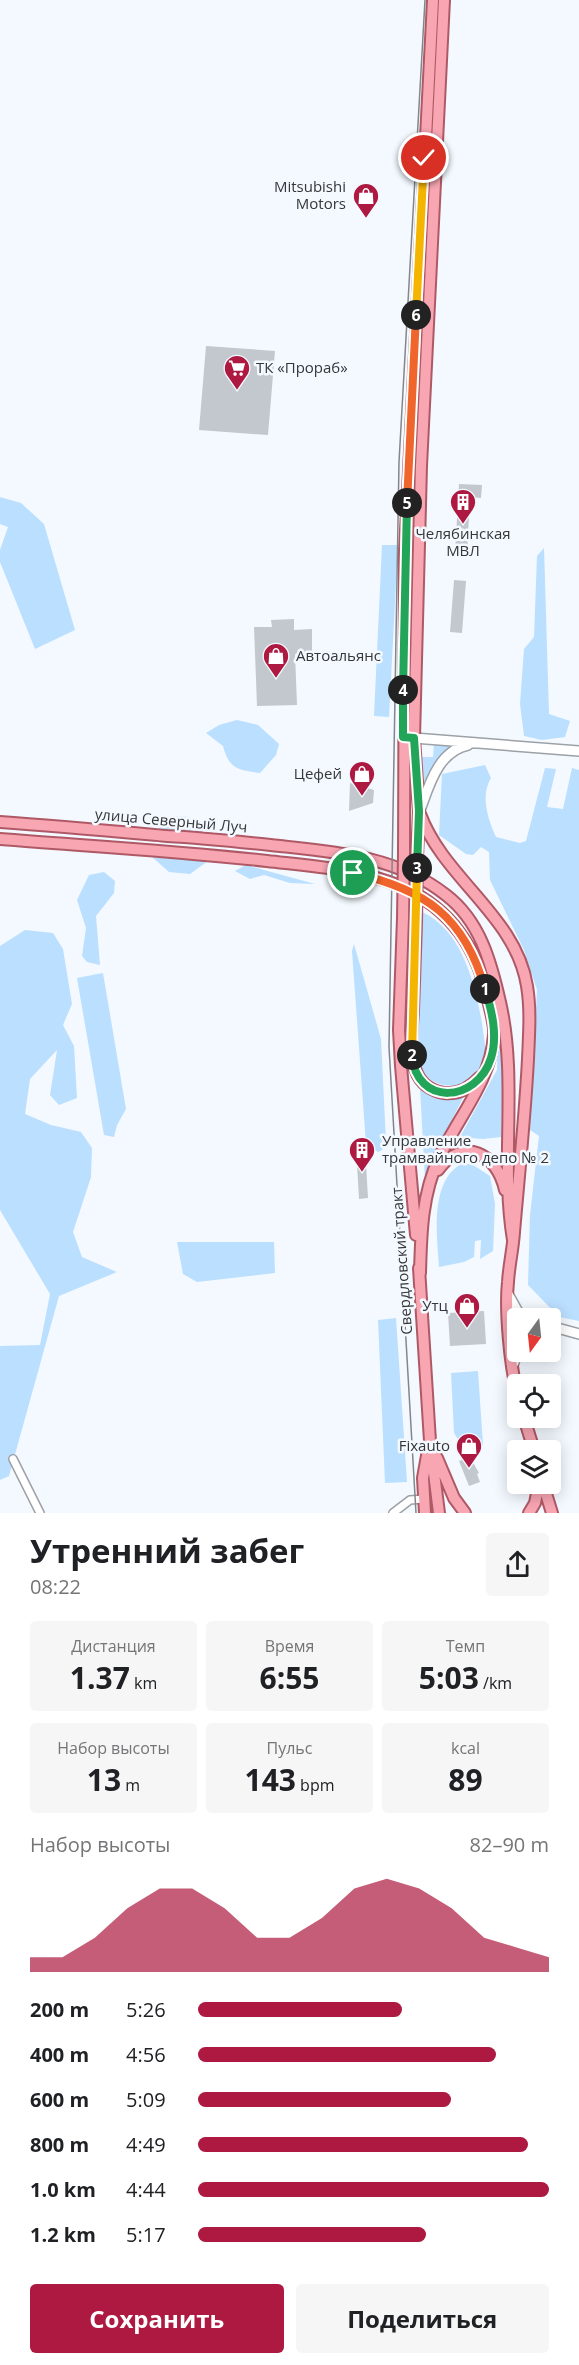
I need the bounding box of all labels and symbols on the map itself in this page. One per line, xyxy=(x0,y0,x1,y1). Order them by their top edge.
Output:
pin xyxy=(398,132,449,183)
place label: Mitsubishi Motors xyxy=(274,176,346,213)
shop icon: Mitsubishi Motors xyxy=(351,181,381,219)
pin: 6 xyxy=(401,300,431,330)
supermarket icon: ТК «Прораб» xyxy=(222,353,252,391)
place label: ТК «Прораб» xyxy=(256,357,348,377)
building icon: Челябинская МВЛ xyxy=(448,487,478,525)
pin: 5 xyxy=(392,488,422,518)
place label: Челябинская МВЛ xyxy=(415,523,511,560)
shop icon: Автоальянс xyxy=(261,641,291,679)
place label: Автоальянс xyxy=(296,645,381,665)
pin: 4 xyxy=(388,675,418,705)
shop icon: Цефей xyxy=(347,759,377,797)
place label: Цефей xyxy=(294,763,342,783)
street label: улица Северный Луч xyxy=(94,803,248,837)
pin xyxy=(327,847,378,898)
pin: 3 xyxy=(402,853,432,883)
pin: 1 xyxy=(470,974,500,1004)
pin: 2 xyxy=(397,1040,427,1070)
place label: Управление трамвайного депо № 2 xyxy=(382,1130,549,1167)
building icon: Управление трамвайного депо № 2 xyxy=(347,1135,377,1173)
street label: Свердловский тракт xyxy=(386,1187,416,1335)
shop icon: Утц xyxy=(452,1291,482,1329)
place label: Утц xyxy=(422,1295,449,1315)
north arrow xyxy=(507,1308,561,1362)
shop icon: Fixauto xyxy=(454,1431,484,1469)
place label: Fixauto xyxy=(399,1435,450,1455)

